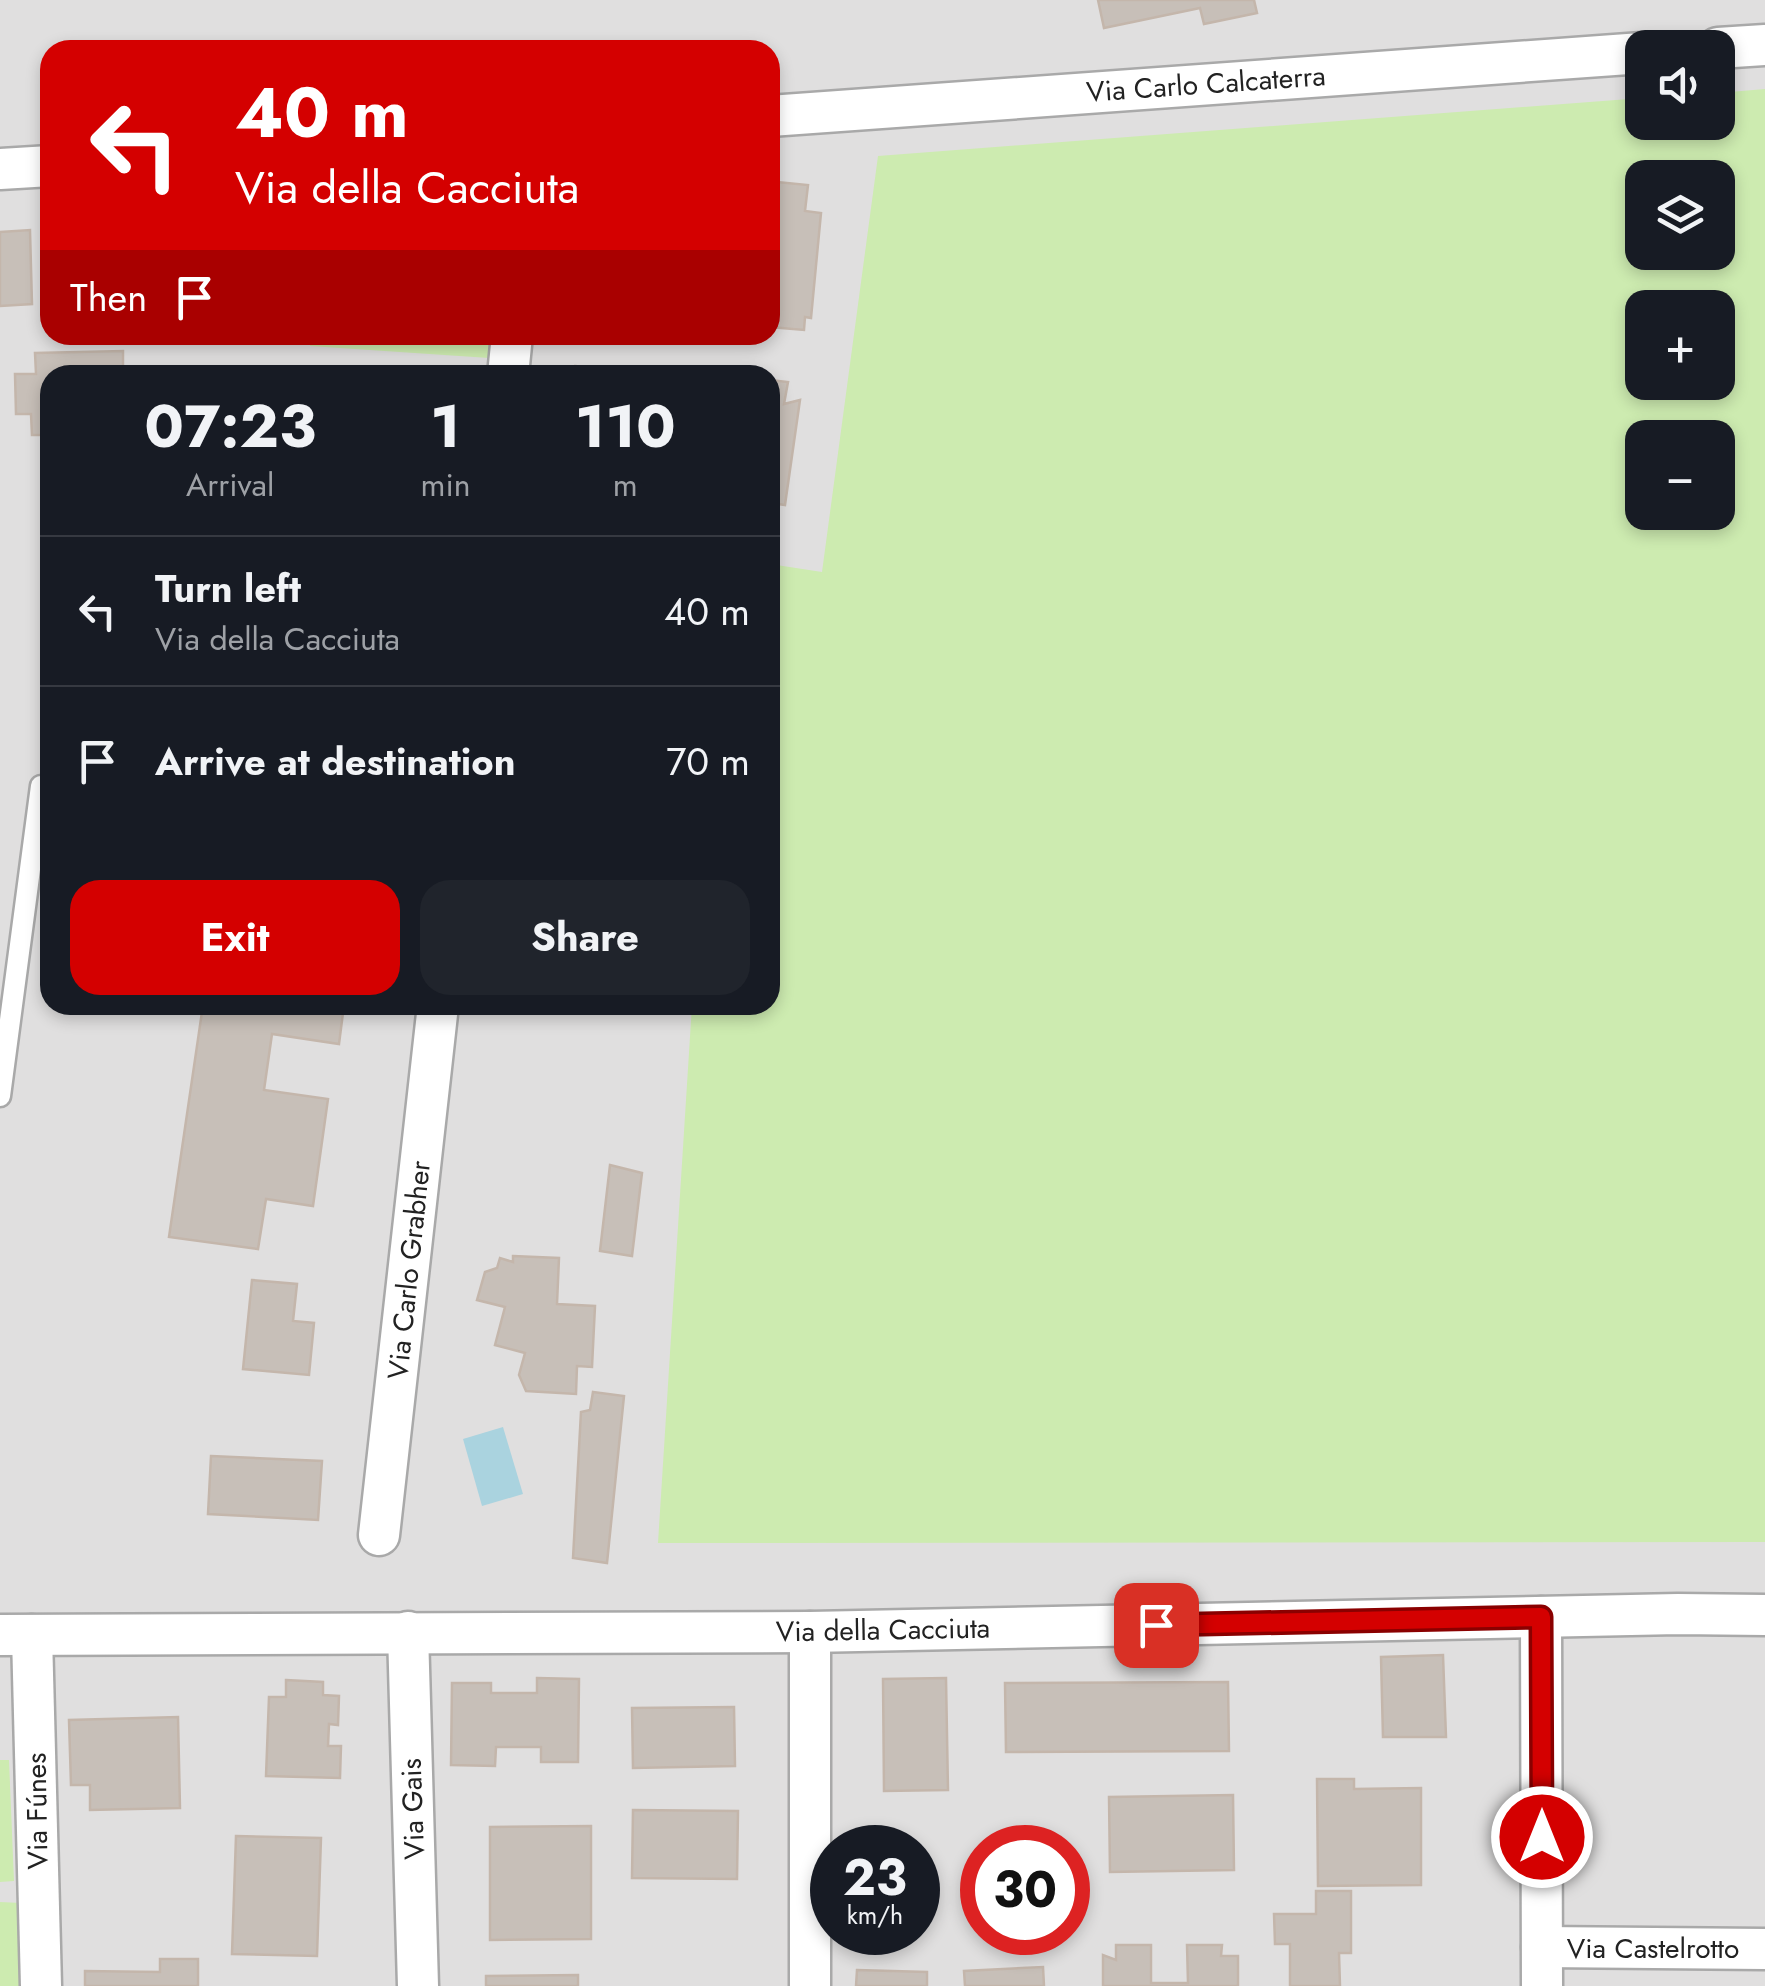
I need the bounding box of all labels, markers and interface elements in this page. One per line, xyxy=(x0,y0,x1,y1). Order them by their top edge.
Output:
map controls xyxy=(1625,30,1735,530)
button: sound xyxy=(1625,30,1735,140)
street label: Via Carlo Calcaterra xyxy=(1085,55,1327,113)
text: 40 m xyxy=(235,62,409,163)
icon: left xyxy=(70,80,200,210)
text: Via della Cacciuta xyxy=(235,155,579,220)
button: layers xyxy=(1625,160,1735,270)
text: Then xyxy=(70,270,147,325)
icon: arrive xyxy=(167,270,222,325)
button: + xyxy=(1625,290,1735,400)
text: 07:23 xyxy=(144,383,316,470)
text: 1 xyxy=(430,383,461,470)
text: 110 xyxy=(575,383,676,470)
button: − xyxy=(1625,420,1735,530)
text: Arrival xyxy=(186,462,274,508)
text: min xyxy=(420,462,471,508)
text: m xyxy=(613,462,638,508)
text: Turn left xyxy=(155,561,301,616)
icon: left xyxy=(70,584,125,639)
text: 40 m xyxy=(664,584,750,639)
text: Via della Cacciuta xyxy=(155,616,400,662)
icon: arrive xyxy=(70,734,125,789)
text: Arrive at destination xyxy=(155,734,516,789)
text: 70 m xyxy=(666,734,750,789)
button: Exit xyxy=(70,880,400,995)
button: Share xyxy=(420,880,750,995)
street label: Via Carlo Grabher xyxy=(377,1158,441,1381)
pin xyxy=(1114,1583,1199,1668)
icon: arrive xyxy=(1129,1598,1184,1653)
street label: Via della Cacciuta xyxy=(775,1608,991,1652)
street label: Via Fúnes xyxy=(15,1752,59,1870)
street label: Via Gais xyxy=(391,1758,435,1860)
position arrow xyxy=(1490,1785,1594,1889)
speed limit sign: 30 xyxy=(960,1825,1090,1955)
text: 23 xyxy=(843,1841,907,1914)
text: km/h xyxy=(847,1897,903,1933)
street label: Via Castelrotto xyxy=(1567,1928,1739,1969)

